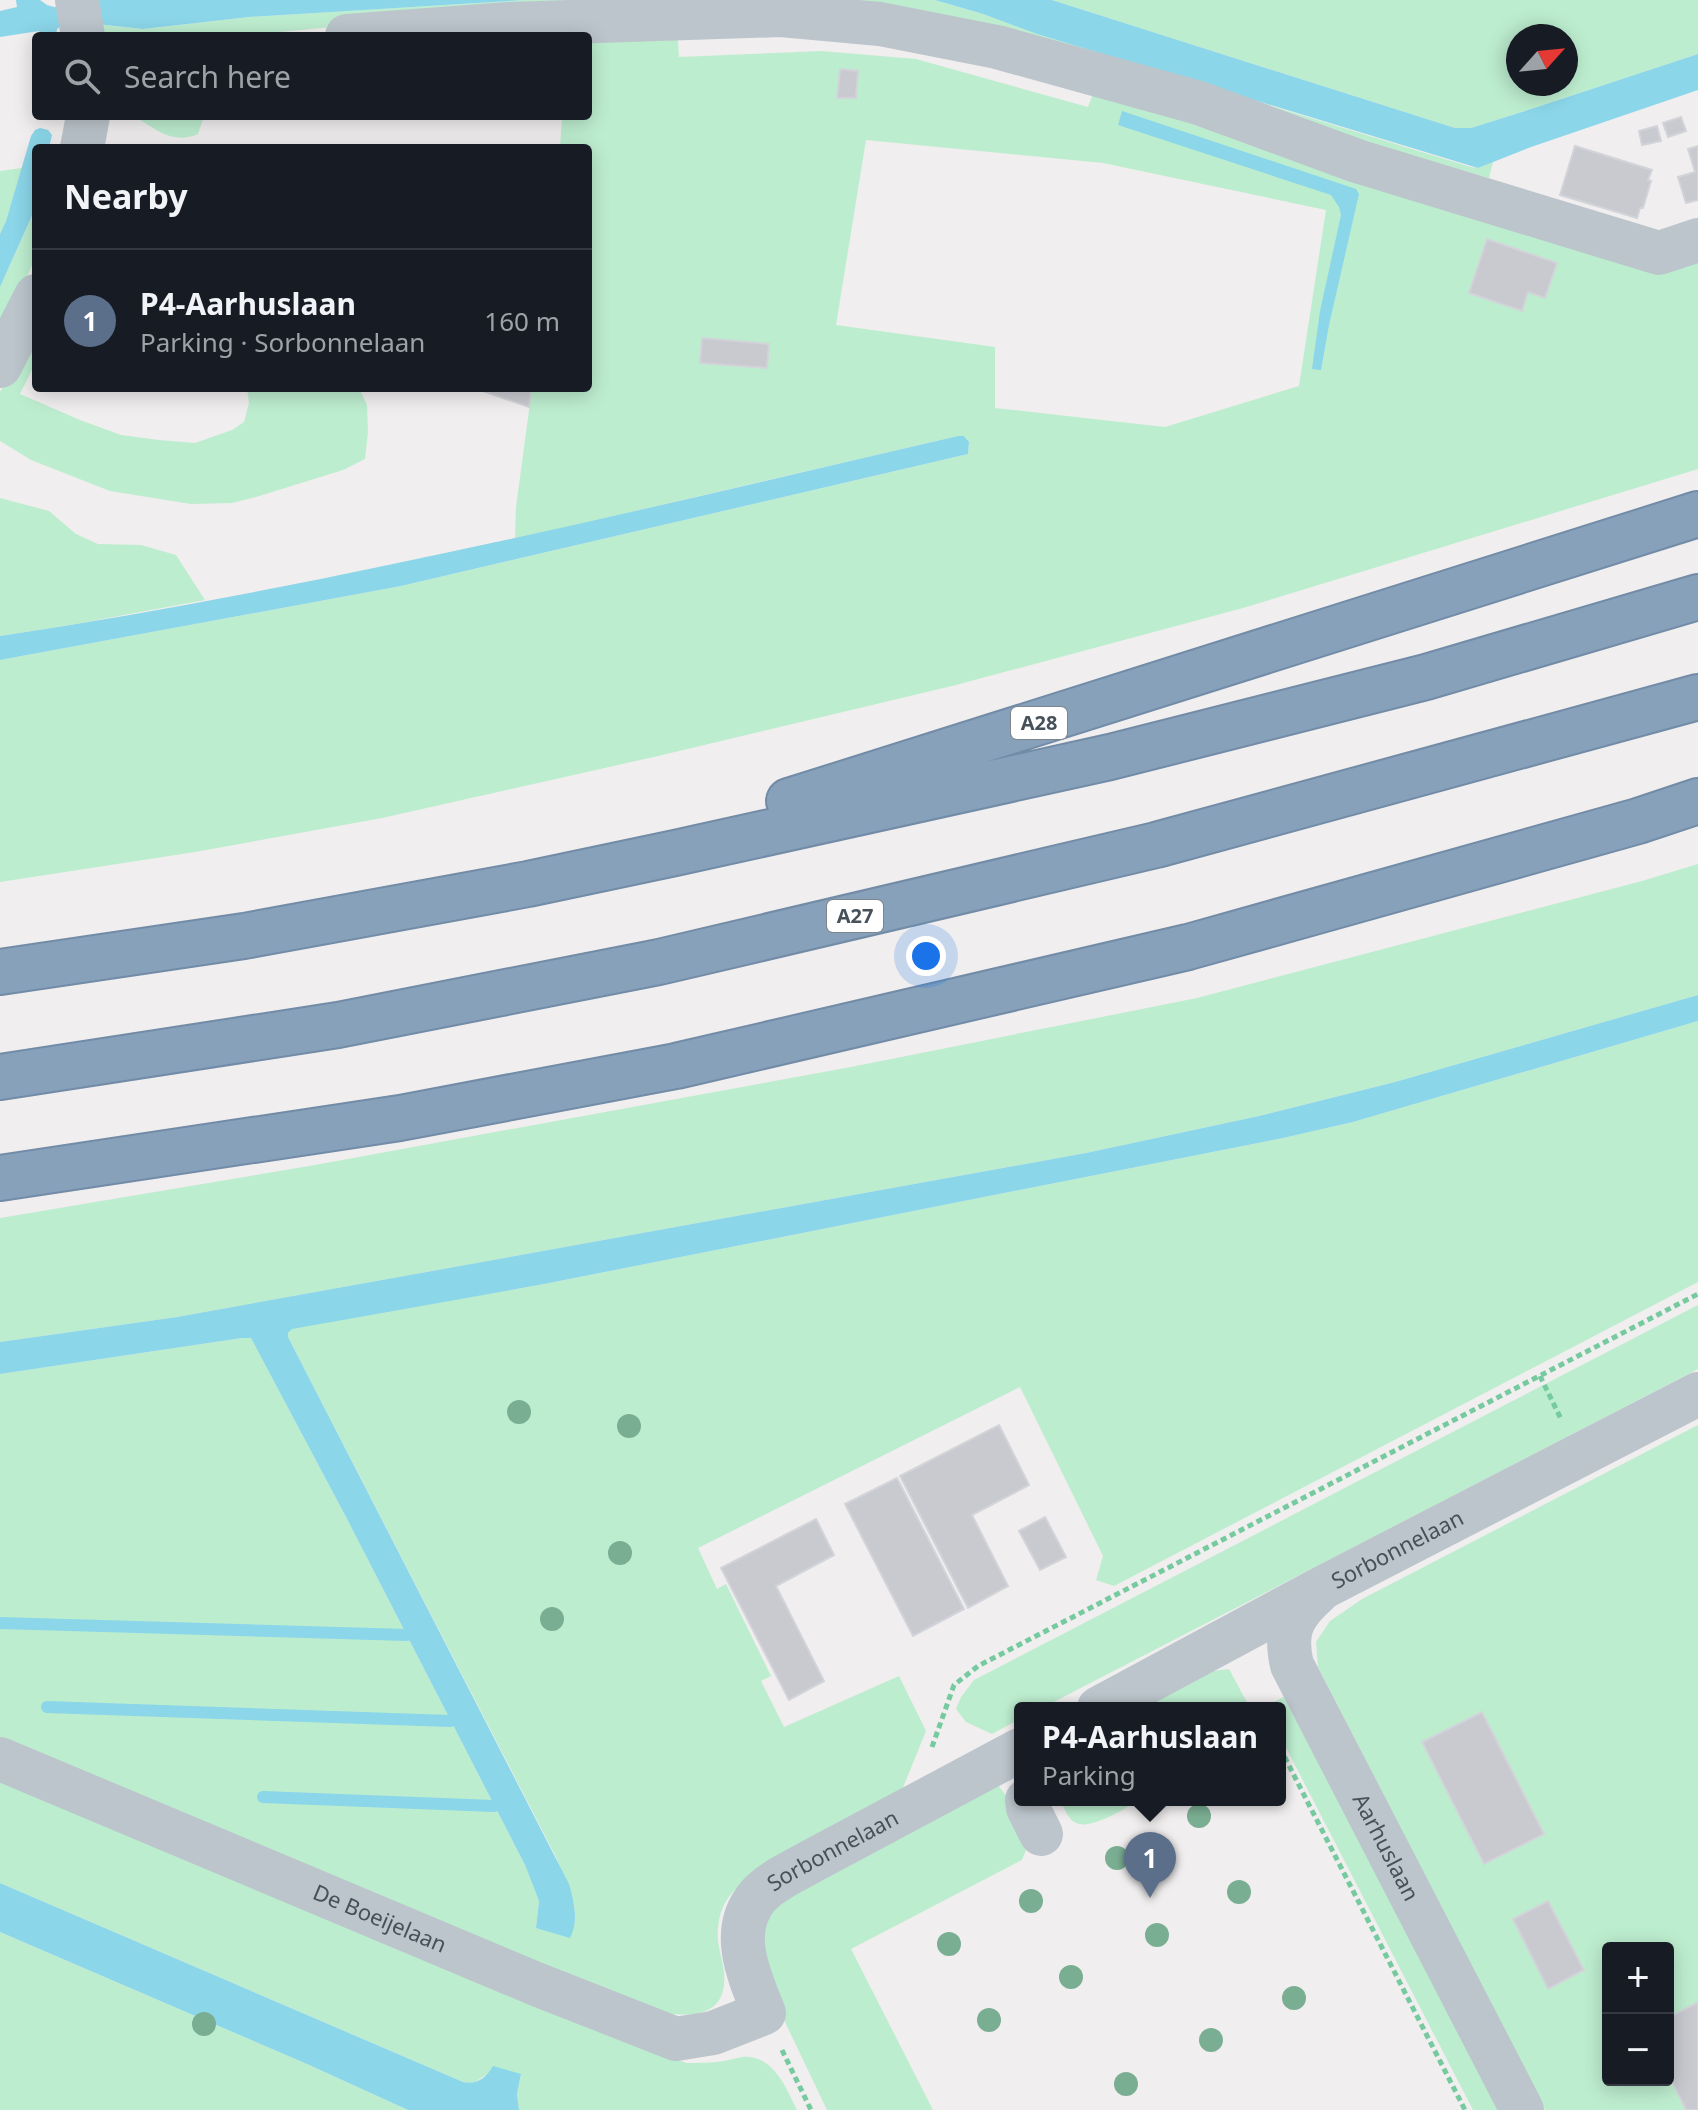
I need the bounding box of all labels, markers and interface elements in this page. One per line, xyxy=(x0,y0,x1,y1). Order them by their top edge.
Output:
north arrow xyxy=(1506,24,1578,96)
search box xyxy=(32,32,592,120)
icon: search xyxy=(60,54,104,98)
text: Search here xyxy=(124,56,291,97)
text: Nearby xyxy=(64,173,188,219)
text: P4-Aarhuslaan xyxy=(140,283,356,324)
text: 1 xyxy=(83,303,97,339)
text: 160 m xyxy=(484,303,560,339)
text: Parking · Sorbonnelaan xyxy=(140,324,425,360)
road number: A28 xyxy=(1011,707,1067,739)
road number: A27 xyxy=(827,900,883,932)
your location xyxy=(906,936,946,976)
street label: Sorbonnelaan xyxy=(1326,1502,1468,1595)
popup xyxy=(1014,1702,1286,1806)
text: P4-Aarhuslaan xyxy=(1042,1716,1258,1757)
text: Parking xyxy=(1042,1757,1136,1793)
street label: Aarhuslaan xyxy=(1347,1788,1427,1906)
street label: Sorbonnelaan xyxy=(760,1802,903,1897)
pin: 1 xyxy=(1124,1832,1176,1898)
street label: De Boeijelaan xyxy=(309,1876,452,1959)
map controls xyxy=(1602,1942,1674,2086)
button: + xyxy=(1602,1942,1674,2014)
button: − xyxy=(1602,2014,1674,2086)

